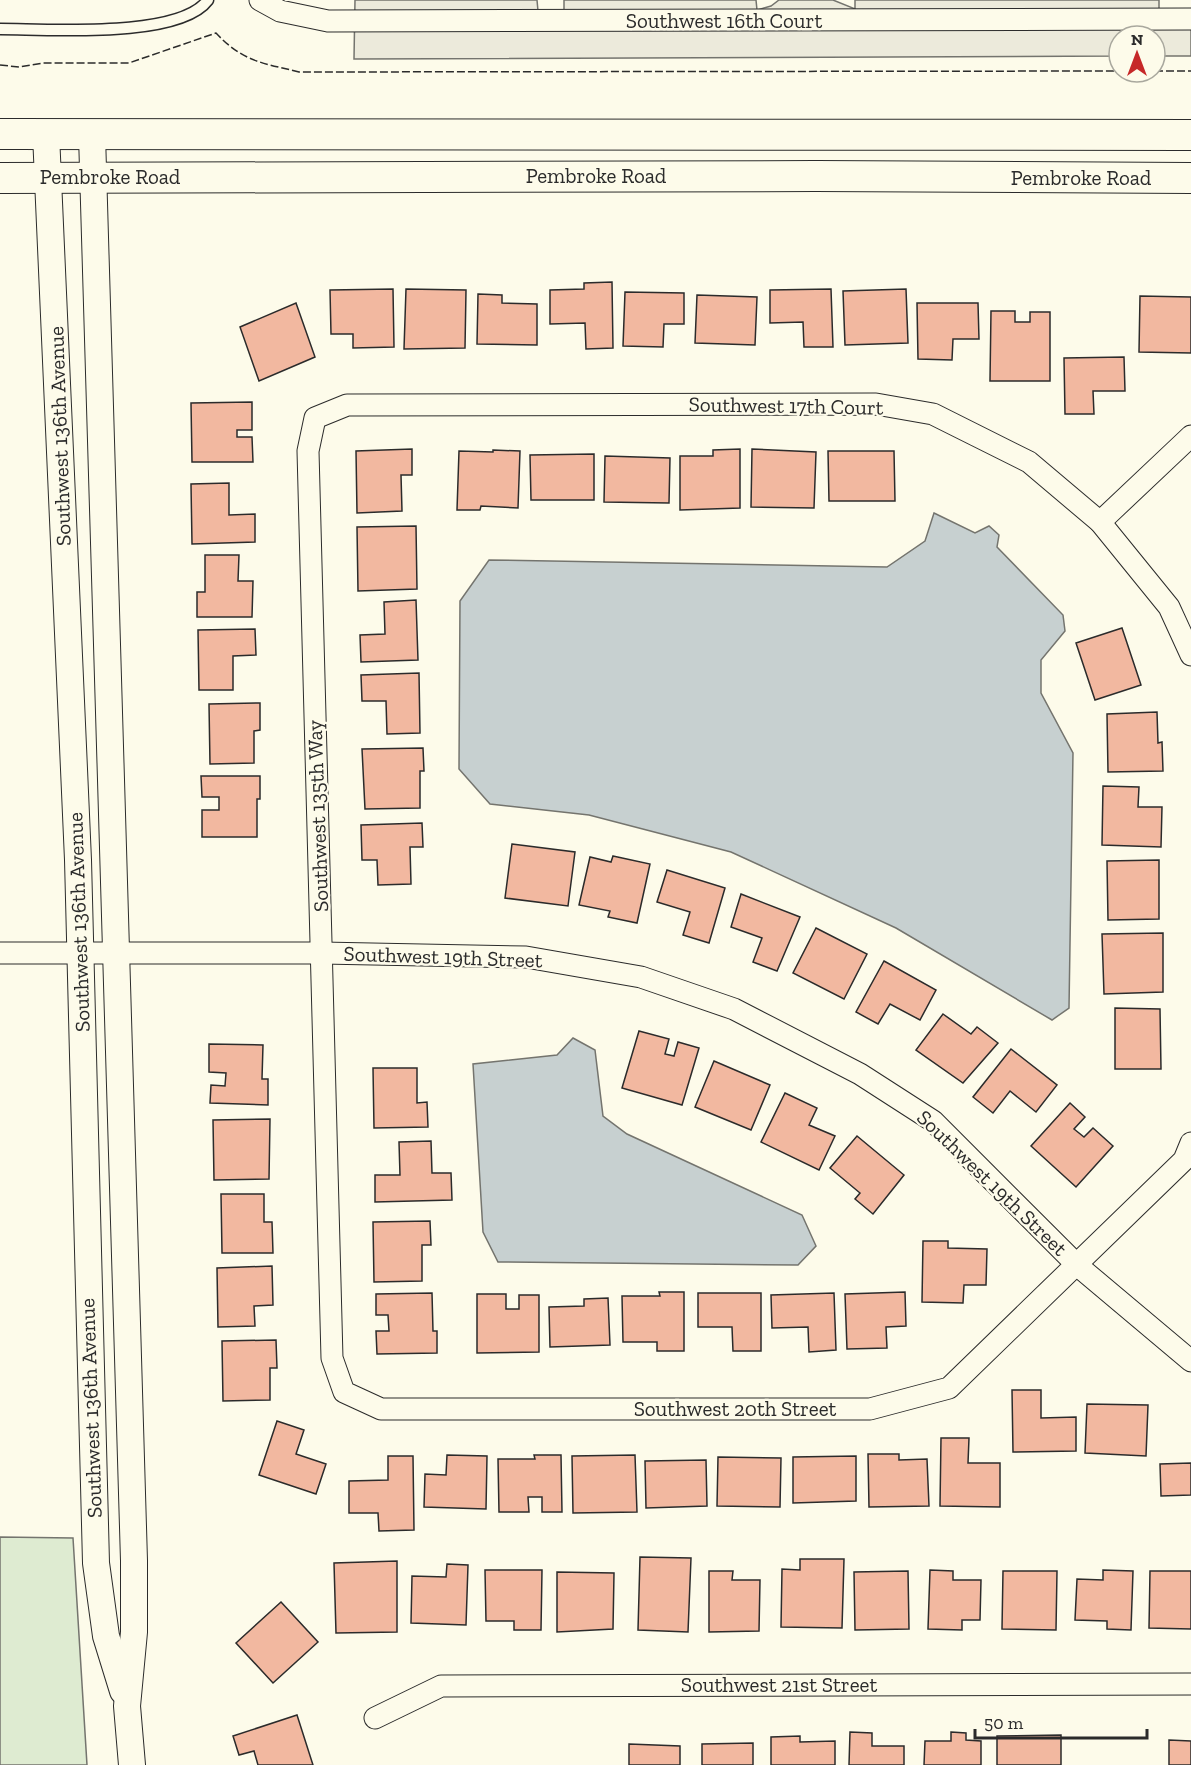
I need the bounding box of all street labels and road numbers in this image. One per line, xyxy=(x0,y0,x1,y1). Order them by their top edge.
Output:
street label: Southwest 16th Court xyxy=(626,8,822,33)
street label: Pembroke Road xyxy=(526,163,667,188)
street label: Pembroke Road xyxy=(40,164,181,189)
street label: Pembroke Road xyxy=(1011,165,1152,190)
street label: Southwest 136th Avenue xyxy=(43,326,76,546)
street label: Southwest 17th Court xyxy=(688,391,884,420)
street label: Southwest 135th Way xyxy=(302,719,333,912)
street label: Southwest 136th Avenue xyxy=(62,812,95,1032)
street label: Southwest 19th Street xyxy=(343,941,543,972)
street label: Southwest 19th Street xyxy=(912,1105,1073,1261)
street label: Southwest 136th Avenue xyxy=(74,1298,107,1518)
street label: Southwest 20th Street xyxy=(634,1396,837,1421)
street label: Southwest 21st Street xyxy=(681,1672,877,1697)

